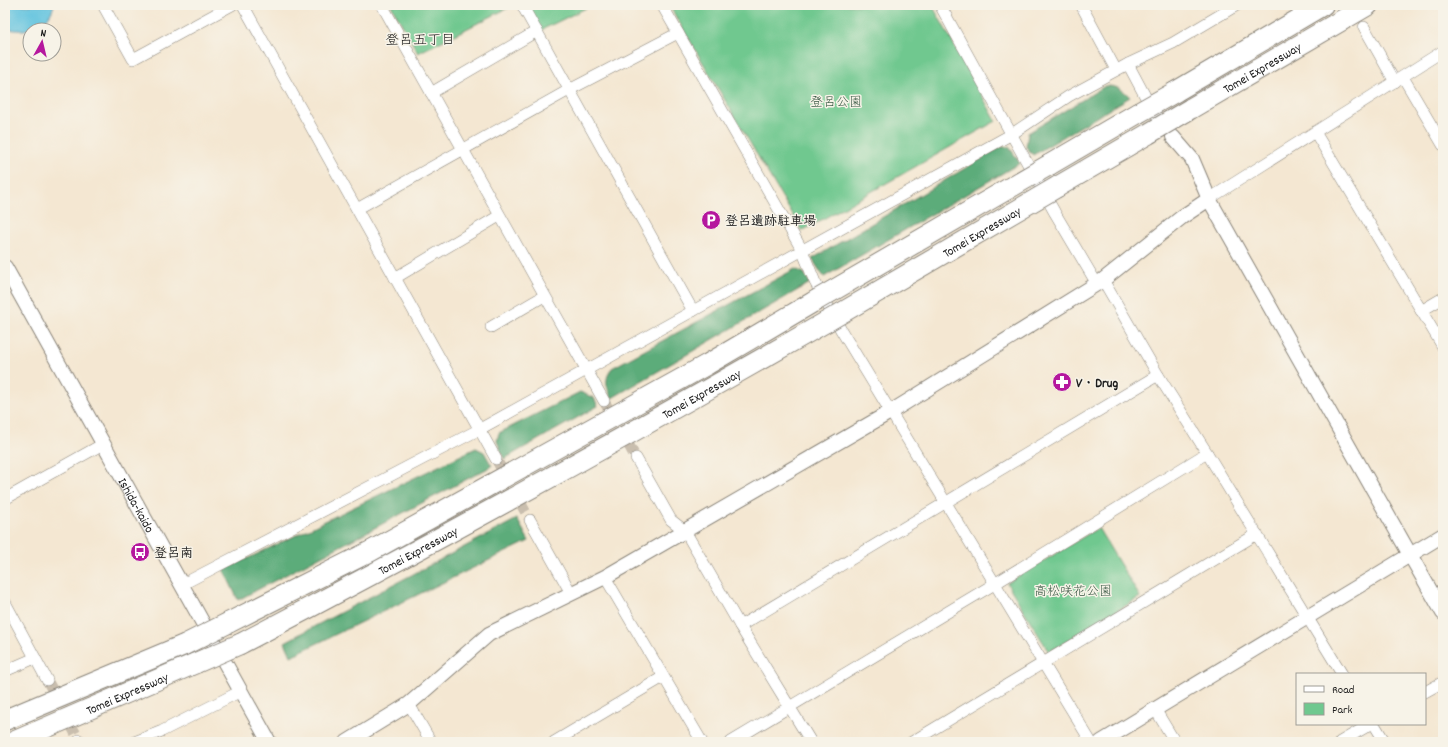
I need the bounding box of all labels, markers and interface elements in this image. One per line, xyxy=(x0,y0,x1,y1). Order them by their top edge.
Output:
north arrow xyxy=(22,22,62,62)
text: N xyxy=(39,26,47,42)
district label: 登呂五丁目 xyxy=(385,31,455,51)
street label: Tomei Expressway xyxy=(1220,39,1306,100)
park label: 登呂公園 xyxy=(810,94,862,113)
street label: Tomei Expressway xyxy=(940,203,1026,264)
parking icon: 登呂遺跡駐車場 xyxy=(700,209,722,231)
place label: 登呂遺跡駐車場 xyxy=(725,213,816,232)
street label: Tomei Expressway xyxy=(659,365,746,425)
pharmacy icon: V・Drug xyxy=(1051,371,1073,393)
place label: V・Drug xyxy=(1076,375,1118,394)
street label: Ishida-kaido xyxy=(112,475,158,537)
street label: Tomei Expressway xyxy=(376,522,463,581)
bus stop icon: 登呂南 xyxy=(129,541,151,563)
place label: 登呂南 xyxy=(154,545,193,564)
park label: 高松咲花公園 xyxy=(1034,583,1112,602)
street label: Tomei Expressway xyxy=(84,669,173,721)
legend xyxy=(1296,673,1426,725)
text: Road xyxy=(1332,682,1354,699)
text: Park xyxy=(1332,702,1353,719)

